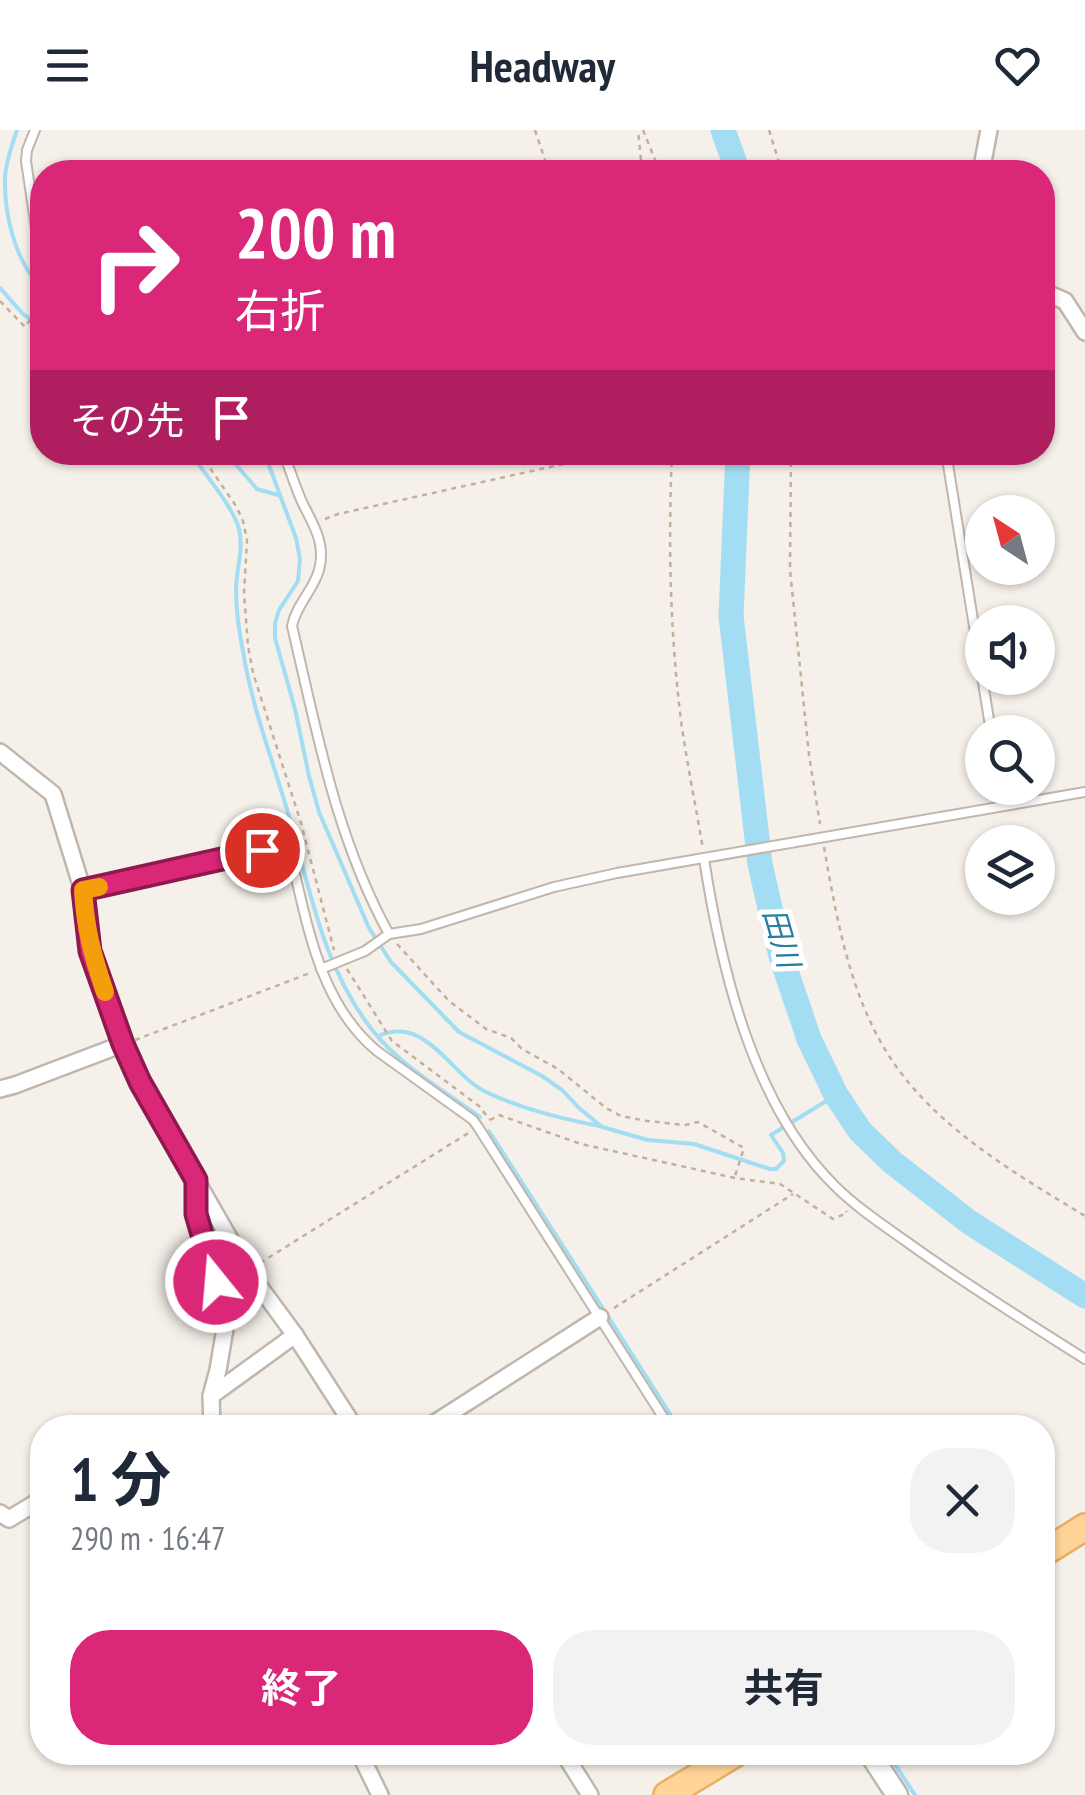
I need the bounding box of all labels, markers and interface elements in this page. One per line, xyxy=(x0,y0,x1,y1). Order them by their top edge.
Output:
text: Headway xyxy=(470,36,615,94)
icon: menu xyxy=(40,38,95,93)
icon: heart xyxy=(990,38,1045,93)
text: 200 m xyxy=(235,187,396,277)
icon: right xyxy=(70,200,200,330)
text: 右折 xyxy=(235,281,325,339)
icon: arrive xyxy=(204,390,259,445)
text: その先 xyxy=(70,395,184,444)
north arrow xyxy=(965,495,1055,585)
map controls xyxy=(965,495,1055,915)
button: sound xyxy=(965,605,1055,695)
button: search xyxy=(965,715,1055,805)
pin xyxy=(220,808,305,893)
icon: arrive xyxy=(235,823,290,878)
button: layers xyxy=(965,825,1055,915)
water label: 田川 xyxy=(755,903,810,975)
position arrow xyxy=(164,1230,268,1334)
text: 1 分 xyxy=(70,1440,171,1518)
button: close xyxy=(910,1448,1015,1553)
text: 290 m · 16:47 xyxy=(70,1517,225,1559)
button: 終了 xyxy=(70,1630,533,1745)
button: 共有 xyxy=(553,1630,1015,1745)

